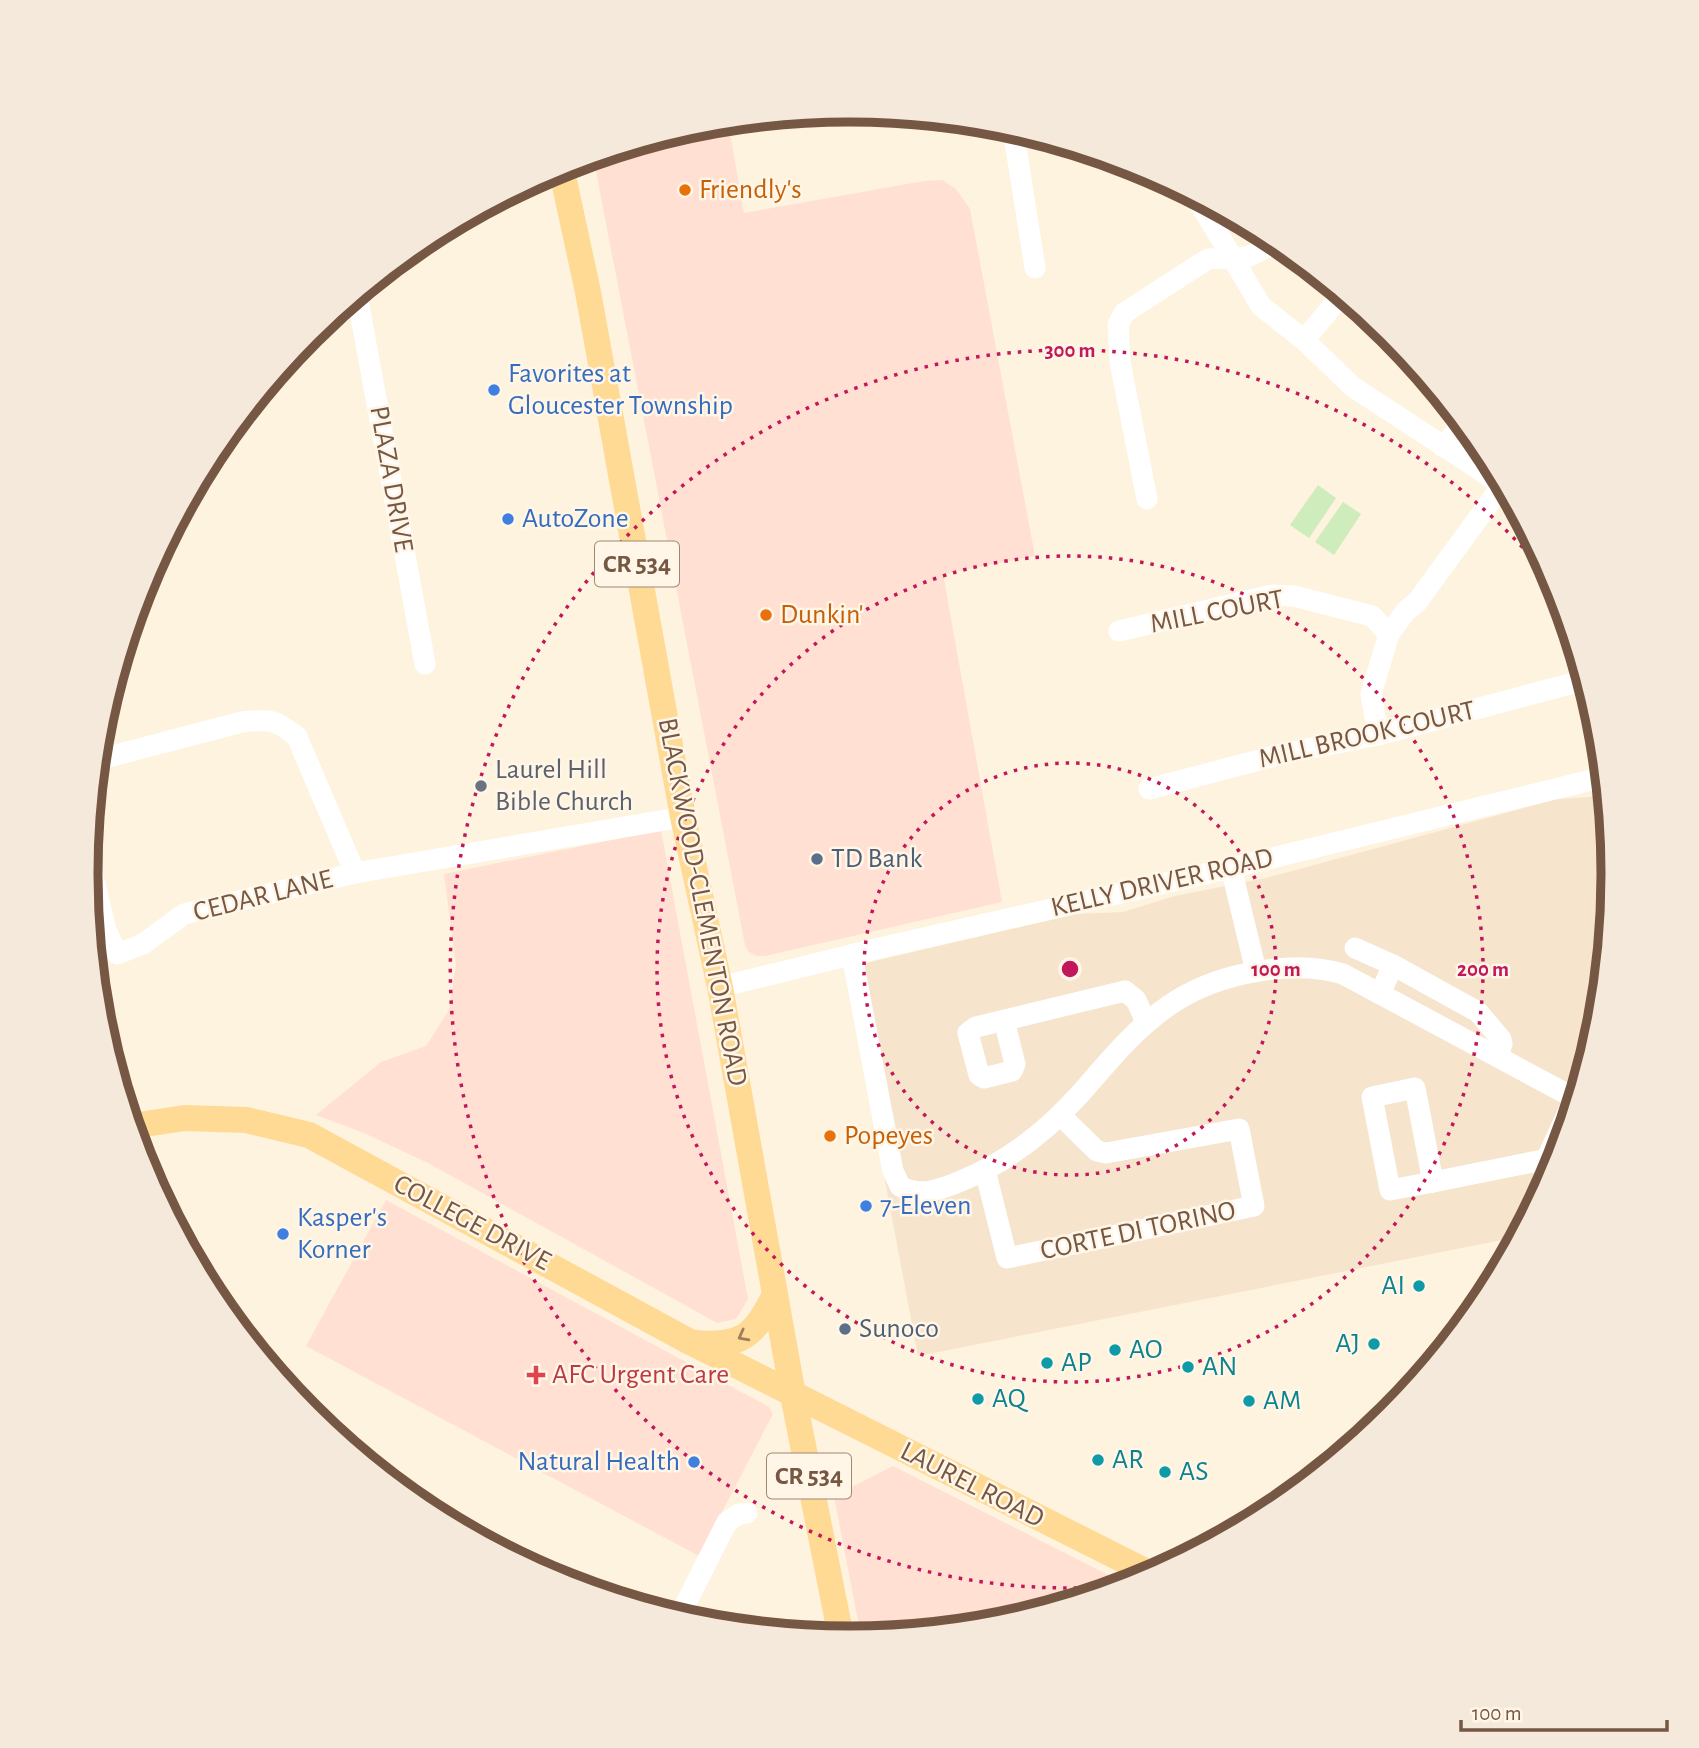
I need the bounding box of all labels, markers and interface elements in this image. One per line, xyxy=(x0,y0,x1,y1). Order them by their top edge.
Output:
place label: Friendly's xyxy=(699,176,802,204)
marker: Friendly's xyxy=(677,182,693,198)
text: 300 m xyxy=(1044,340,1096,361)
place label: Favorites at Gloucester Township xyxy=(508,360,733,420)
marker: Favorites at Gloucester Township xyxy=(486,382,502,398)
street label: PLAZA DRIVE xyxy=(364,404,418,554)
place label: AutoZone xyxy=(522,505,629,533)
marker: AutoZone xyxy=(500,511,516,527)
road number: CR 534 xyxy=(595,542,679,586)
street label: MILL COURT xyxy=(1148,585,1286,639)
place label: Dunkin' xyxy=(780,601,863,629)
marker: Dunkin' xyxy=(758,607,774,623)
street label: MILL BROOK COURT xyxy=(1256,696,1478,774)
street label: BLACKWOOD-CLEMENTON ROAD xyxy=(653,716,751,1088)
place label: Laurel Hill Bible Church xyxy=(495,756,633,816)
marker: Laurel Hill Bible Church xyxy=(473,778,489,794)
street label: KELLY DRIVER ROAD xyxy=(1048,844,1276,922)
place label: TD Bank xyxy=(831,845,923,873)
marker: TD Bank xyxy=(809,851,825,867)
street label: CEDAR LANE xyxy=(190,865,336,927)
centre of rings xyxy=(1058,957,1082,981)
text: 100 m xyxy=(1251,959,1301,980)
text: 200 m xyxy=(1457,959,1509,980)
place label: Popeyes xyxy=(844,1122,933,1150)
marker: Popeyes xyxy=(822,1128,838,1144)
street label: COLLEGE DRIVE xyxy=(389,1170,555,1276)
place label: 7-Eleven xyxy=(880,1192,972,1220)
street label: CORTE DI TORINO xyxy=(1038,1197,1238,1265)
marker: 7-Eleven xyxy=(858,1198,874,1214)
place label: Kasper's Korner xyxy=(297,1204,387,1264)
marker: Kasper's Korner xyxy=(275,1226,291,1242)
place label: AI xyxy=(1381,1272,1405,1300)
marker: AI xyxy=(1411,1278,1427,1294)
place label: Sunoco xyxy=(859,1315,939,1343)
marker: Sunoco xyxy=(837,1321,853,1337)
one-way arrow xyxy=(737,1328,750,1341)
place label: AJ xyxy=(1335,1330,1360,1358)
place label: AO xyxy=(1129,1336,1163,1364)
marker: AJ xyxy=(1366,1336,1382,1352)
marker: AO xyxy=(1107,1342,1123,1358)
place label: AP xyxy=(1061,1349,1092,1377)
place label: AN xyxy=(1202,1353,1237,1381)
marker: AP xyxy=(1039,1355,1055,1371)
marker: AN xyxy=(1180,1359,1196,1375)
place label: AFC Urgent Care xyxy=(552,1361,729,1389)
marker: AFC Urgent Care xyxy=(526,1365,546,1385)
place label: AQ xyxy=(992,1385,1029,1413)
place label: AM xyxy=(1263,1387,1301,1415)
marker: AQ xyxy=(970,1391,986,1407)
marker: AM xyxy=(1241,1393,1257,1409)
street label: LAUREL ROAD xyxy=(896,1437,1048,1533)
place label: AR xyxy=(1112,1446,1144,1474)
place label: Natural Health xyxy=(517,1448,680,1476)
marker: AR xyxy=(1090,1452,1106,1468)
marker: Natural Health xyxy=(686,1454,702,1470)
road number: CR 534 xyxy=(767,1454,851,1498)
place label: AS xyxy=(1179,1458,1208,1486)
marker: AS xyxy=(1157,1464,1173,1480)
scale bar xyxy=(1461,1688,1668,1732)
text: 100 m xyxy=(1472,1703,1522,1724)

